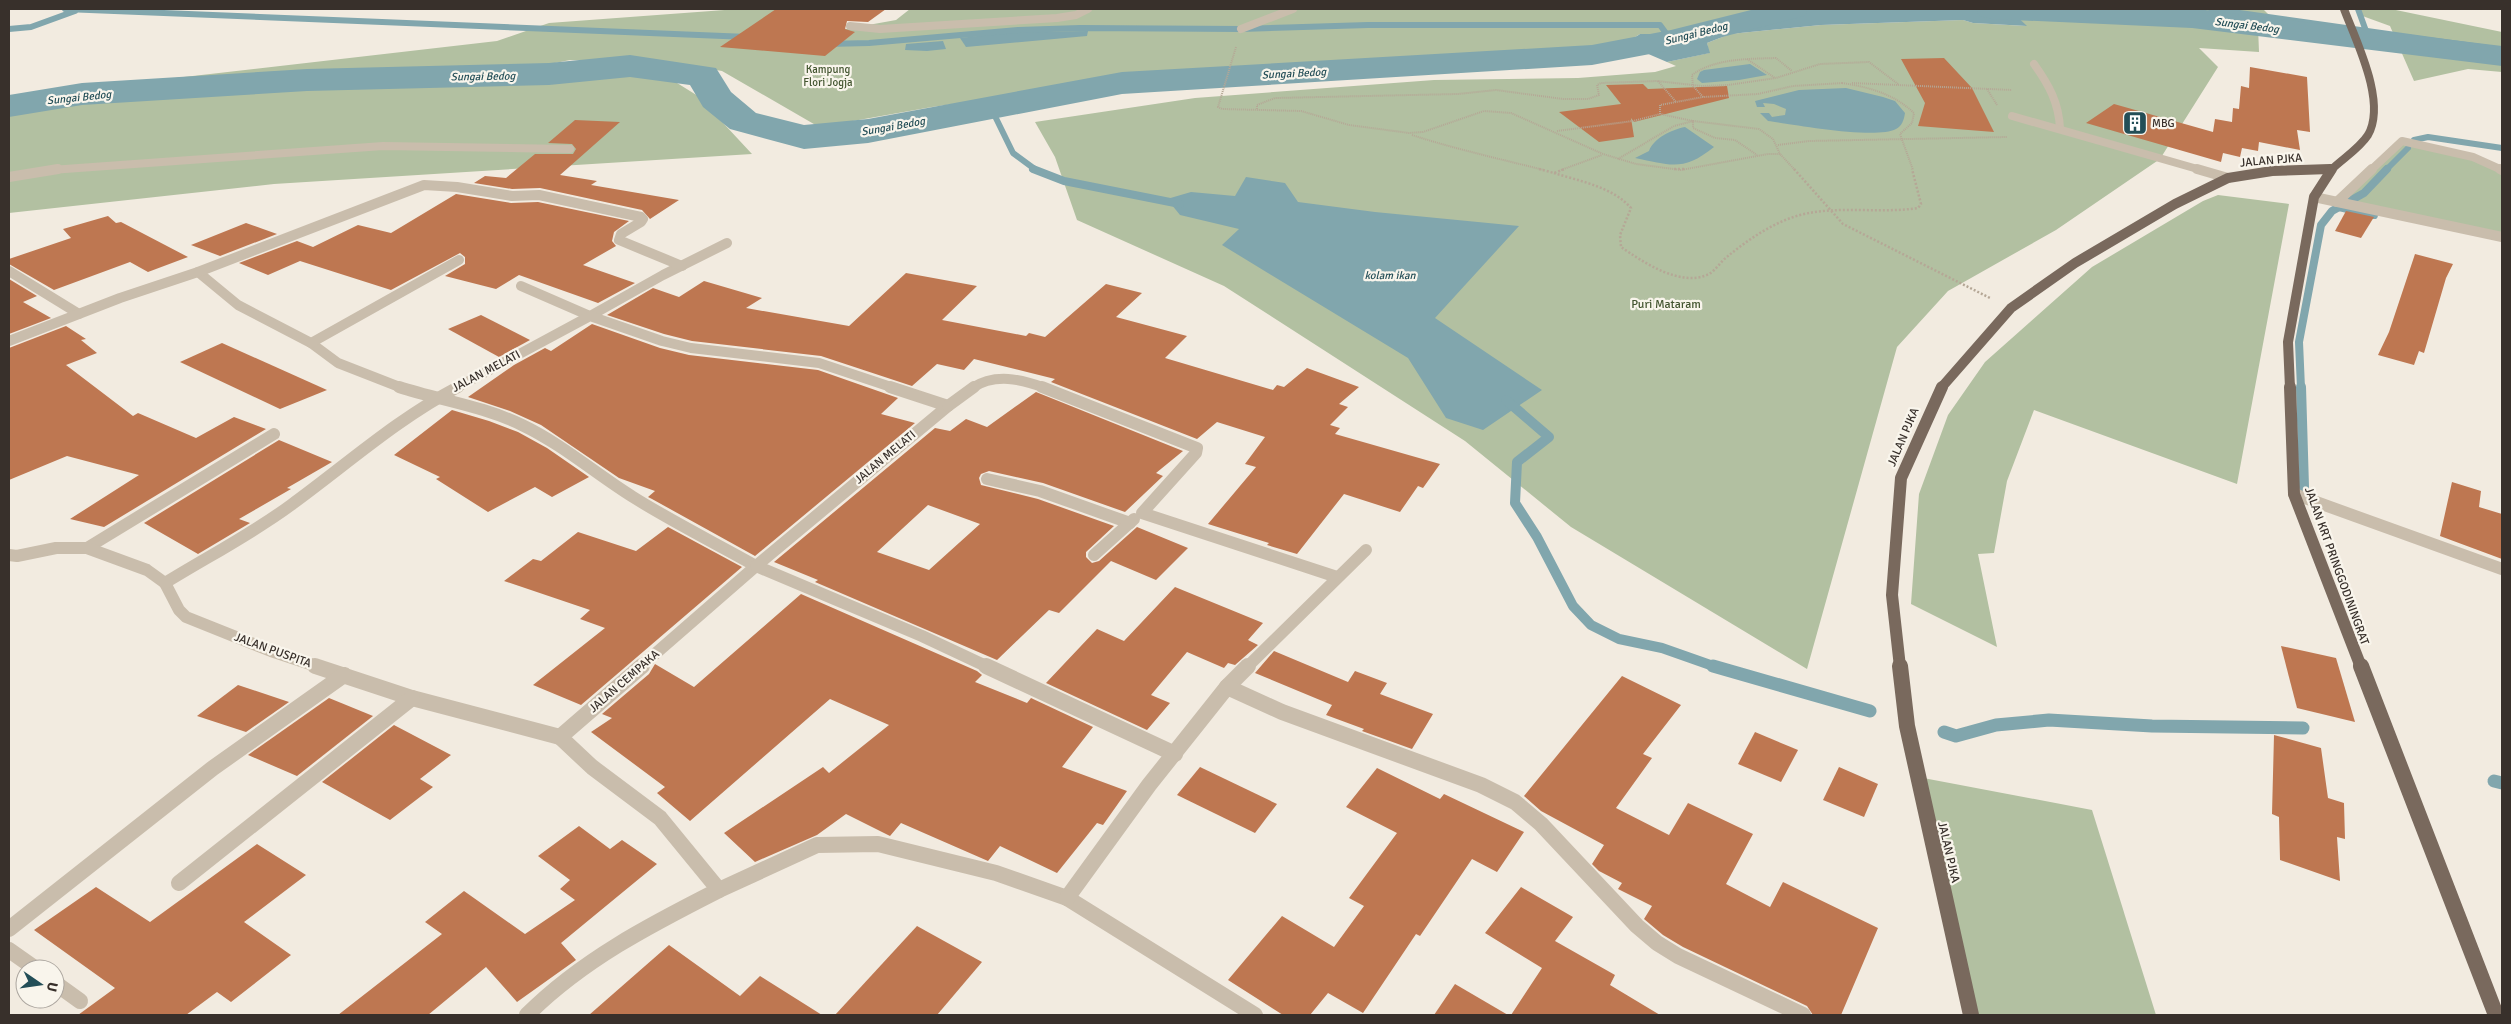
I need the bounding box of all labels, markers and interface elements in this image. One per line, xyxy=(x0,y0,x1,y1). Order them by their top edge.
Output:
water label: Sungai Bedog xyxy=(2214,15,2281,36)
water label: Sungai Bedog xyxy=(1663,19,1730,48)
park label: Kampung Flori Jogja xyxy=(803,63,853,89)
water label: Sungai Bedog xyxy=(1261,65,1328,82)
water label: Sungai Bedog xyxy=(451,69,517,84)
water label: Sungai Bedog xyxy=(46,88,113,107)
building icon: MBG xyxy=(2122,110,2148,136)
water label: Sungai Bedog xyxy=(860,114,927,138)
place label: MBG xyxy=(2152,117,2175,130)
street label: JALAN PJKA xyxy=(2239,150,2303,171)
water label: kolam ikan xyxy=(1364,269,1417,282)
park label: Puri Mataram xyxy=(1631,297,1701,312)
street label: JALAN MELATI xyxy=(449,347,523,396)
street label: JALAN PJKA xyxy=(1884,405,1923,469)
street label: JALAN MELATI xyxy=(852,427,919,487)
street label: JALAN KRT PRINGGODININGRAT xyxy=(2301,485,2372,647)
street label: JALAN PUSPITA xyxy=(232,630,314,672)
street label: JALAN CEMPAKA xyxy=(586,646,663,716)
street label: JALAN PJKA xyxy=(1934,820,1963,885)
north arrow xyxy=(15,959,65,1009)
text: U xyxy=(43,980,62,993)

